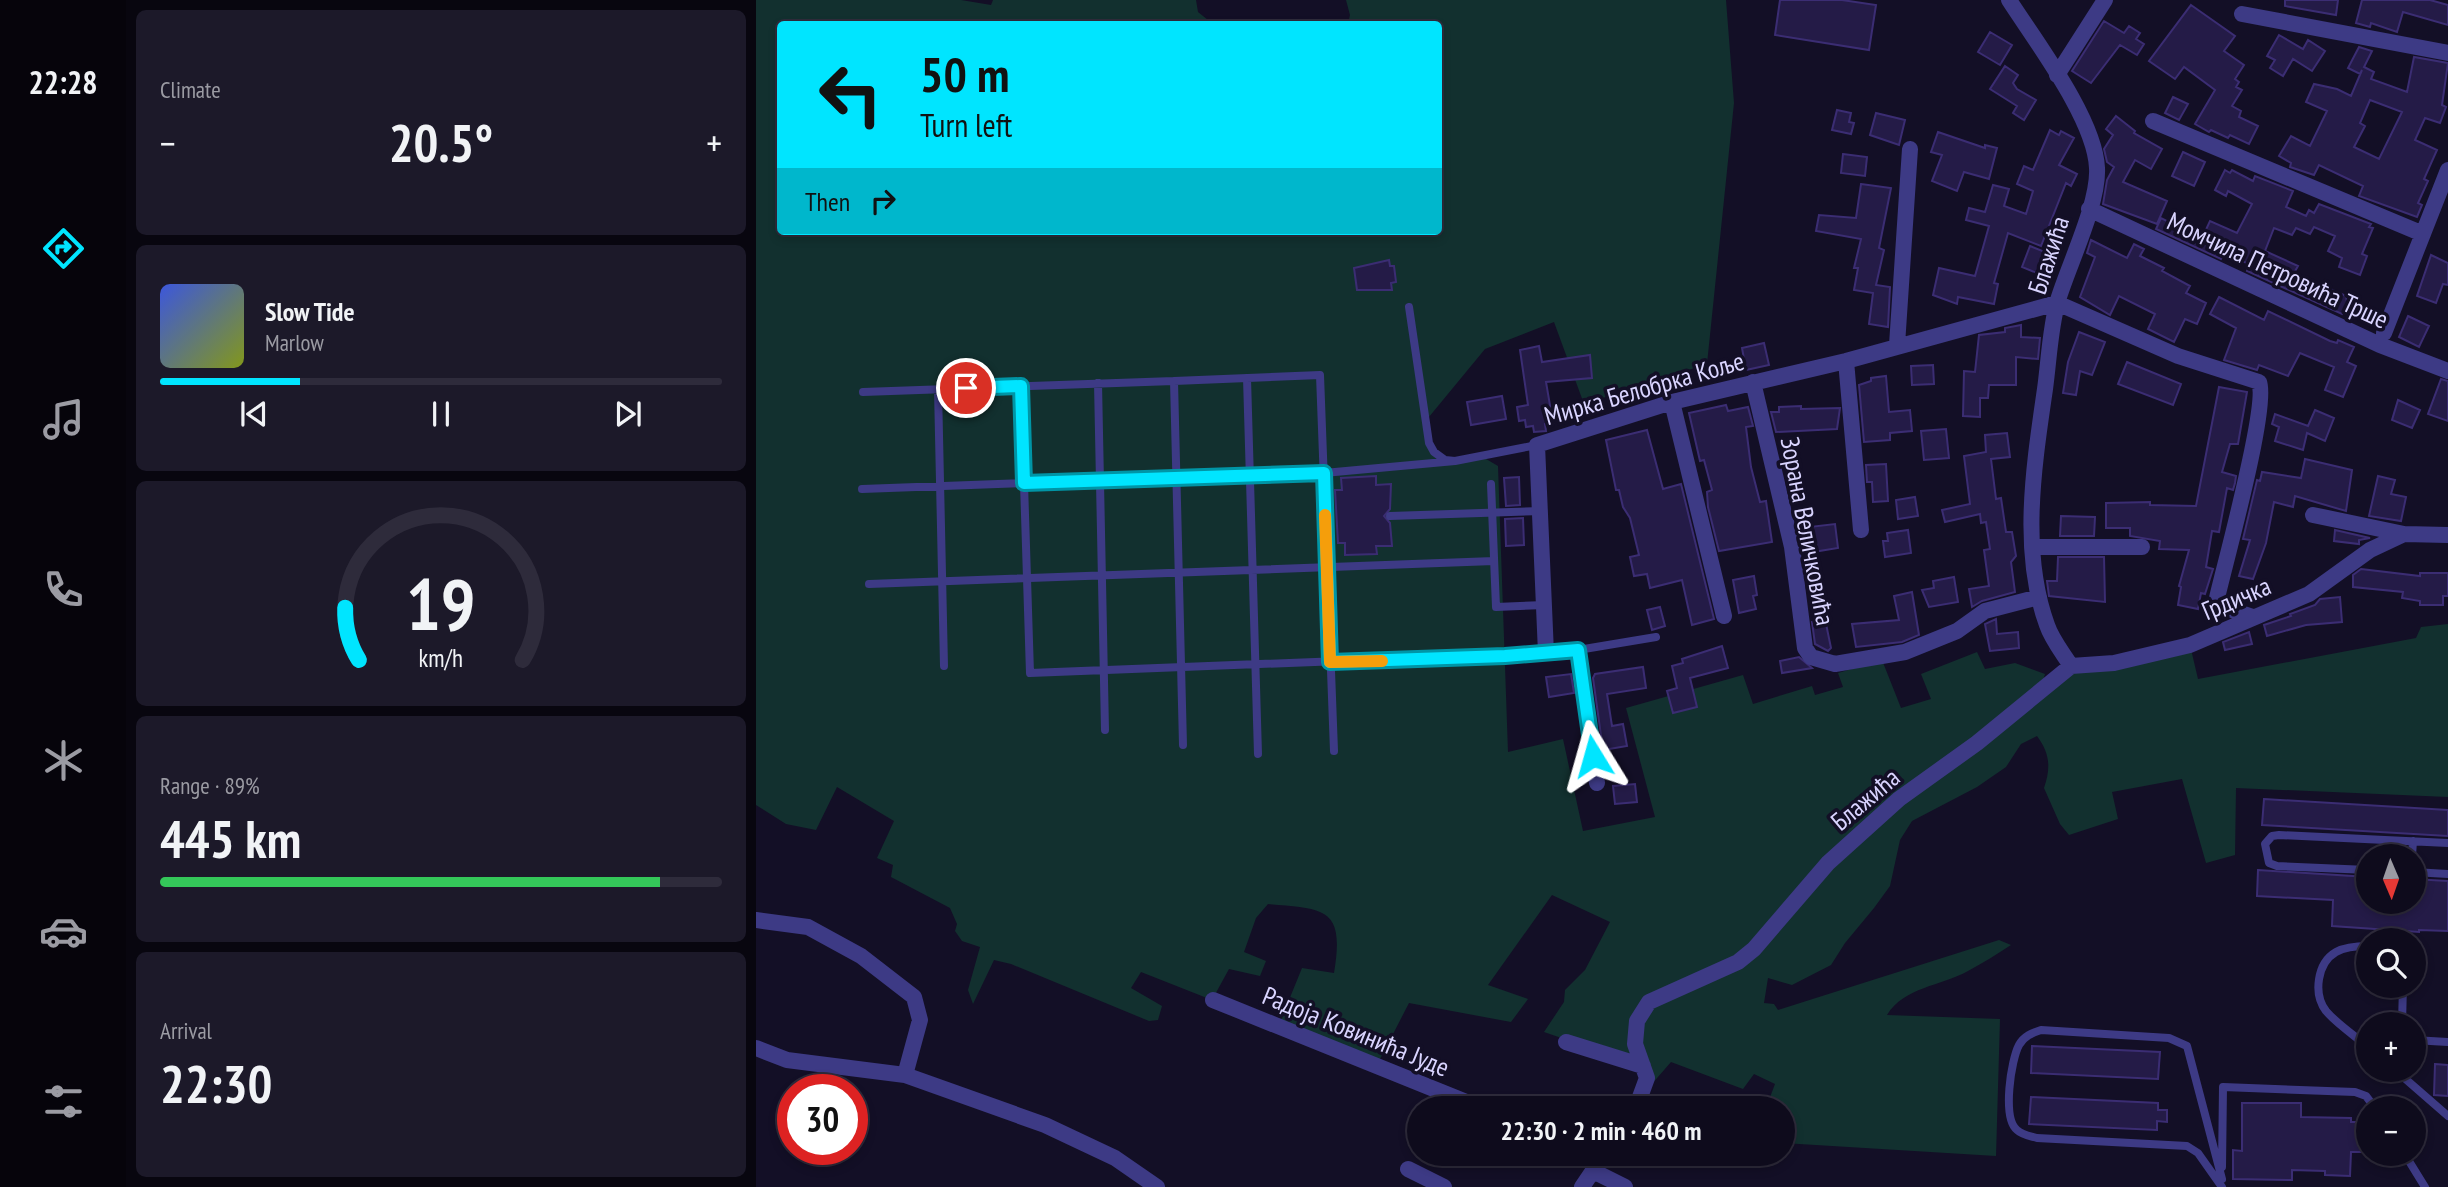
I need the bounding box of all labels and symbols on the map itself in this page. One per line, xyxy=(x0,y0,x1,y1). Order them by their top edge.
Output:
street label: Момчила Петровића Трше xyxy=(2162,204,2394,336)
street label: Блажића xyxy=(2020,212,2076,298)
street label: Мирка Белобрка Коље xyxy=(1540,344,1748,432)
pin xyxy=(936,358,996,418)
street label: Зорана Величковића xyxy=(1774,434,1842,628)
street label: Грдичка xyxy=(2196,569,2276,627)
position arrow xyxy=(1556,719,1630,793)
street label: Блажића xyxy=(1824,761,1906,837)
north arrow xyxy=(2356,844,2426,914)
street label: Радоја Ковинића Јуде xyxy=(1258,979,1454,1083)
speed limit sign: 30 xyxy=(777,1074,868,1165)

